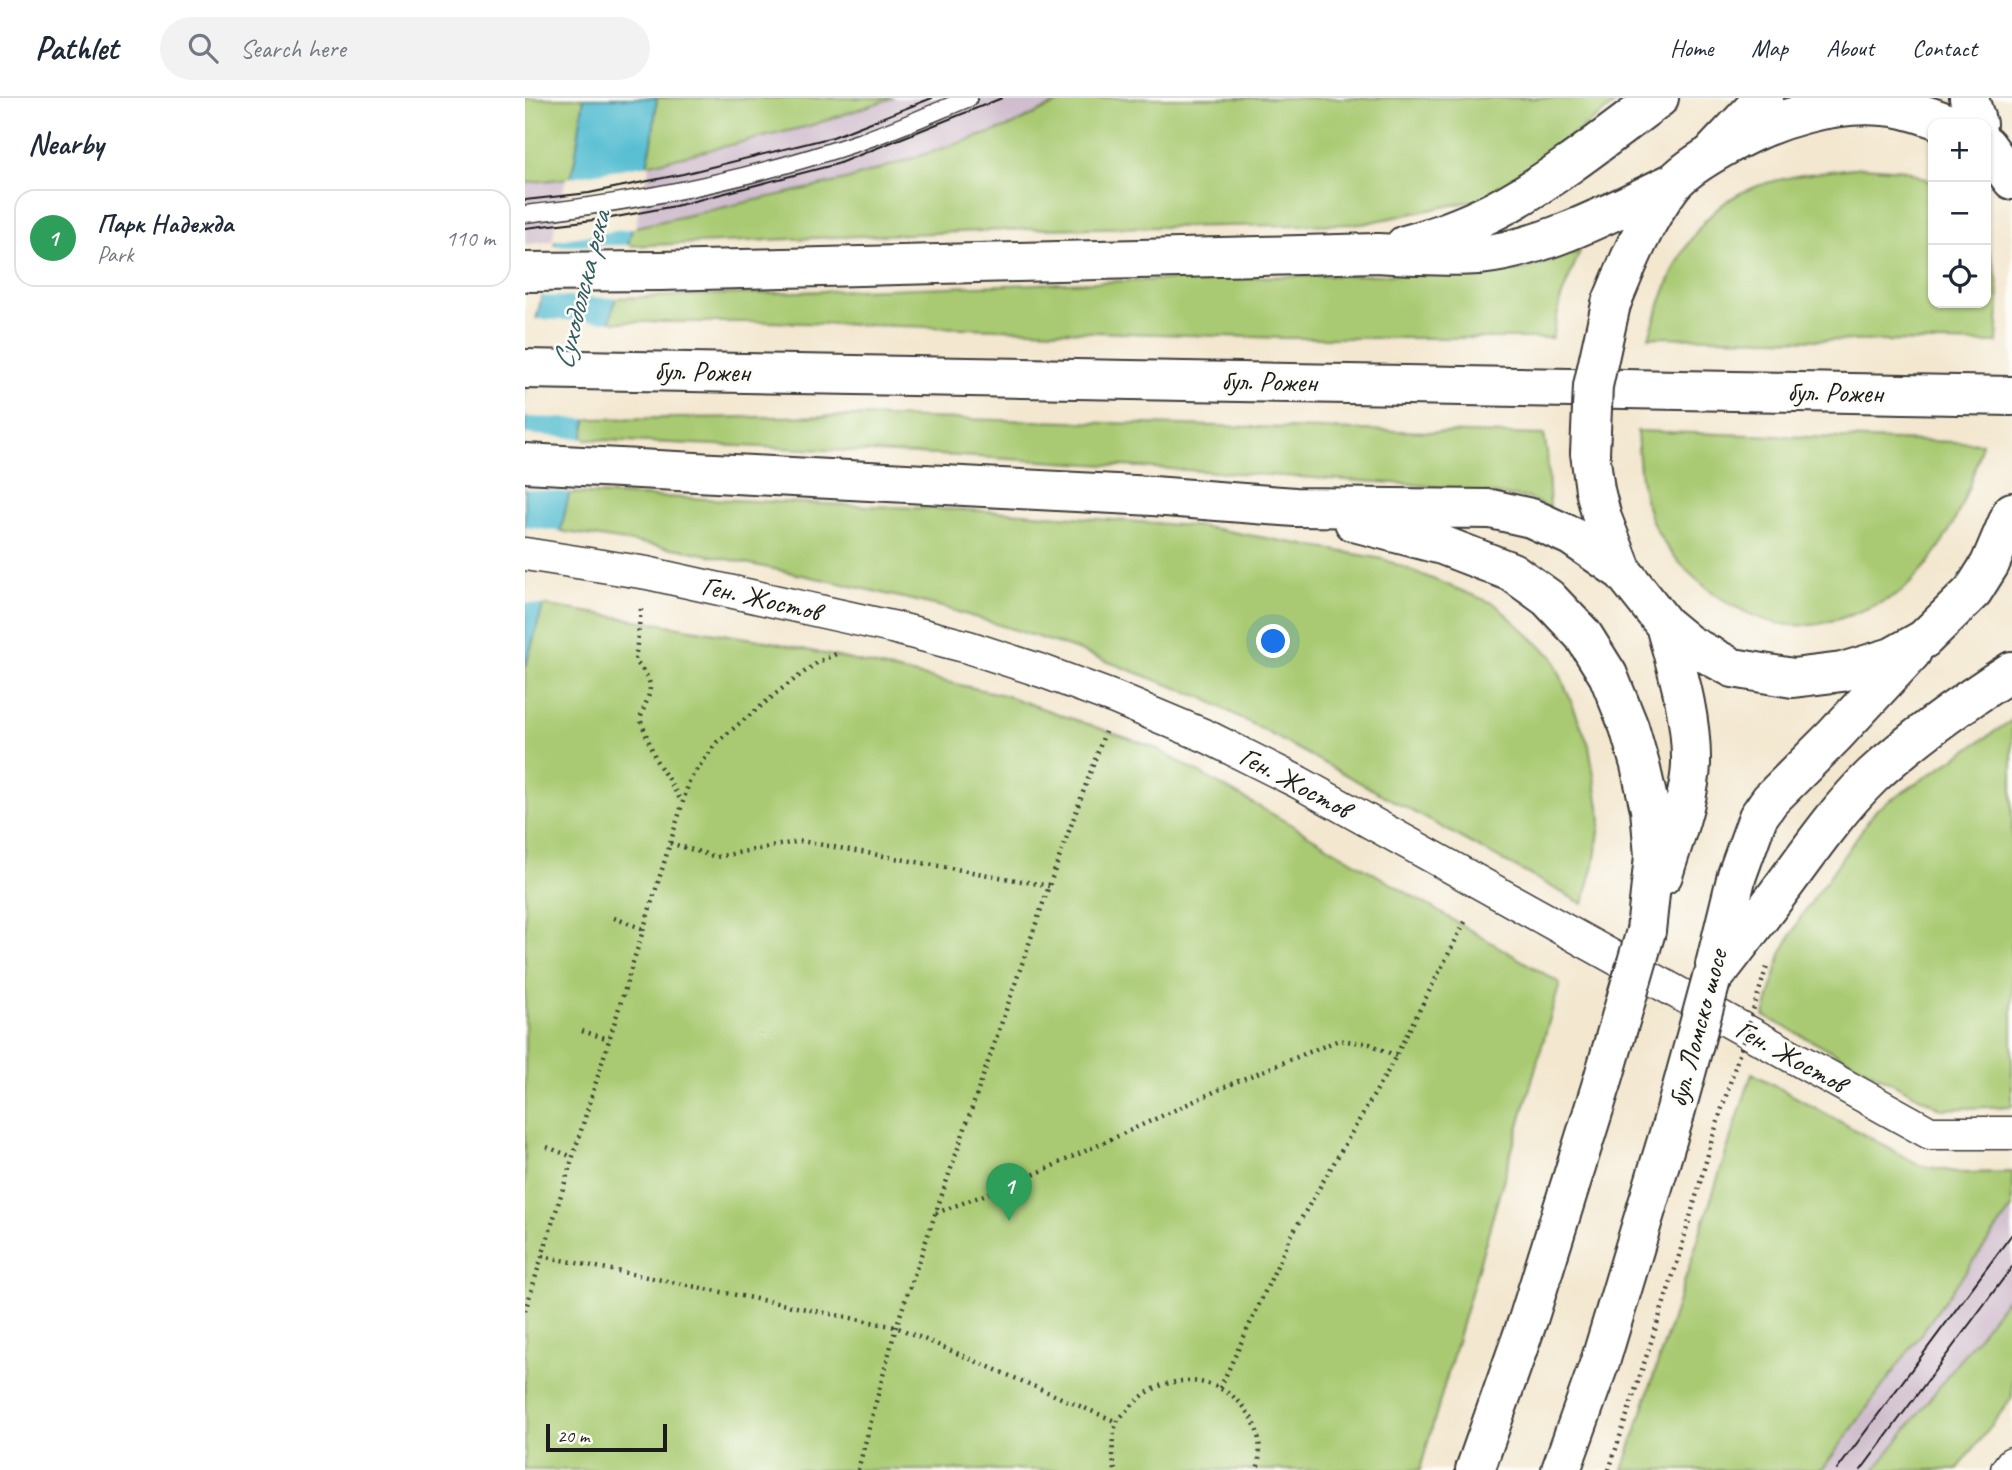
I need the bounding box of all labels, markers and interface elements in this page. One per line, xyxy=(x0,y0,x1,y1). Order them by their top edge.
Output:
search box xyxy=(160,17,650,80)
text: Pathlet xyxy=(35,27,118,69)
icon: search xyxy=(184,29,222,67)
text: Search here xyxy=(240,32,346,65)
text: Home xyxy=(1670,33,1713,63)
text: Map xyxy=(1751,33,1788,63)
text: About xyxy=(1826,33,1874,63)
text: Contact xyxy=(1912,33,1977,63)
map controls xyxy=(1928,119,1991,308)
button: + xyxy=(1928,119,1991,182)
text: Nearby xyxy=(28,125,104,163)
button: − xyxy=(1928,182,1991,245)
water label: Суходолска река xyxy=(543,203,620,373)
text: Парк Надежда xyxy=(97,207,233,240)
text: 1 xyxy=(48,224,58,253)
text: 110 m xyxy=(446,224,495,253)
text: Park xyxy=(97,240,133,269)
button: locate xyxy=(1928,245,1991,308)
street label: бул. Рожен xyxy=(654,353,752,389)
street label: бул. Рожен xyxy=(1221,363,1319,399)
street label: бул. Рожен xyxy=(1787,374,1885,410)
street label: Ген. Жостов xyxy=(698,567,829,630)
your location xyxy=(1256,624,1290,658)
street label: Ген. Жостов xyxy=(1234,738,1361,828)
street label: бул. Ломско шосе xyxy=(1659,944,1735,1110)
street label: Ген. Жостов xyxy=(1730,1012,1857,1103)
pin: 1 xyxy=(986,1163,1032,1221)
scale bar xyxy=(546,1421,667,1453)
text: 20 m xyxy=(557,1424,589,1448)

